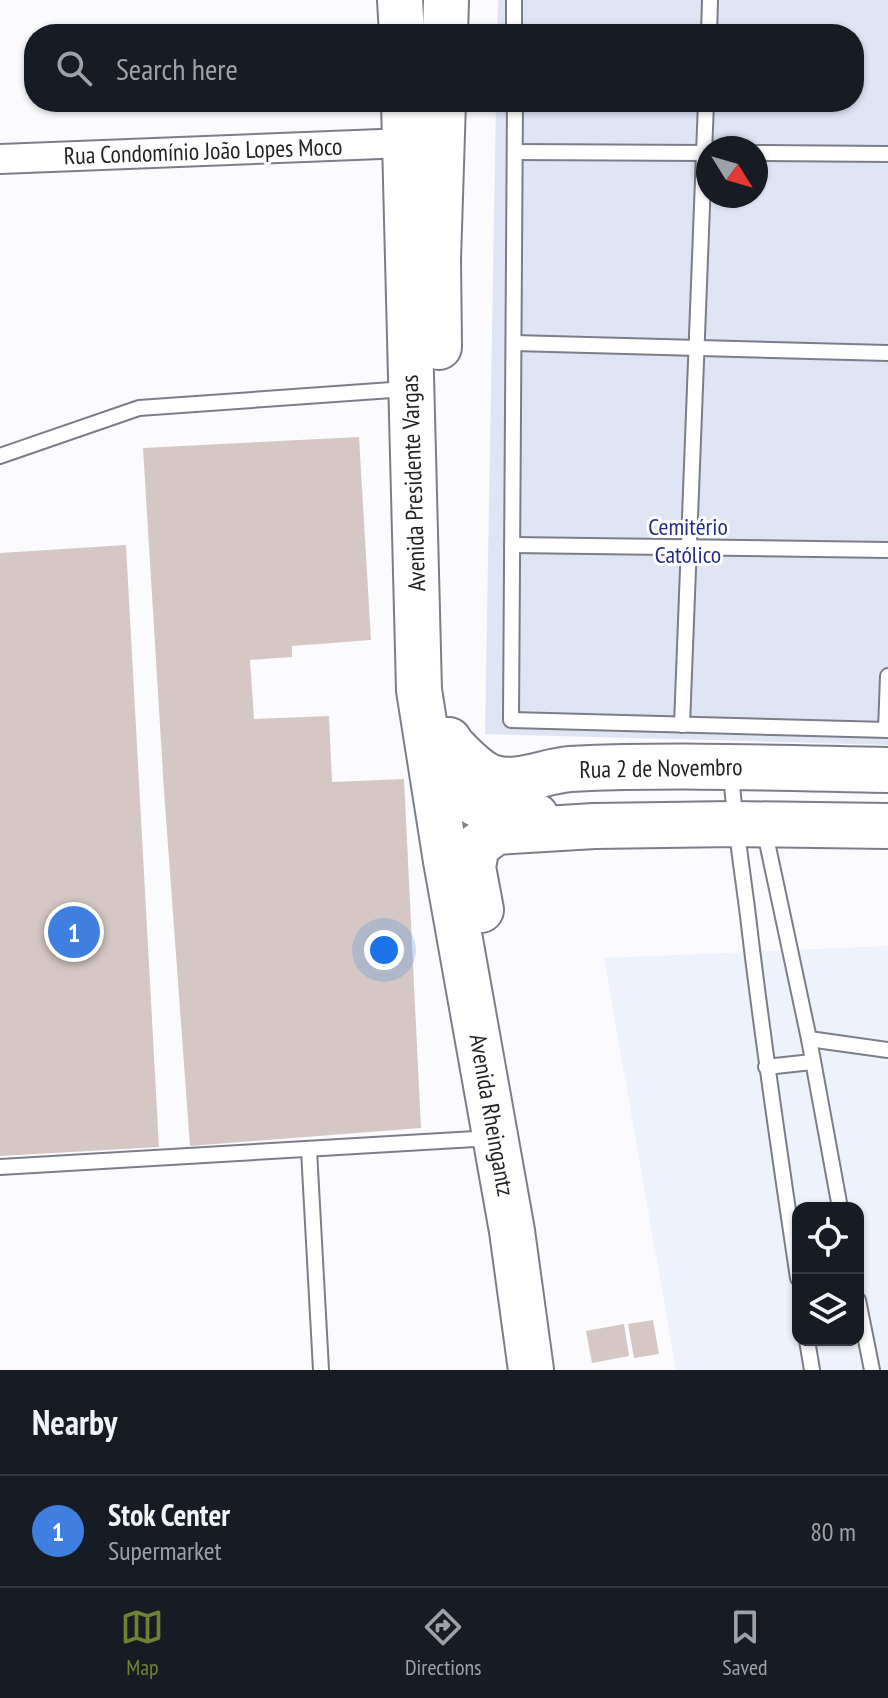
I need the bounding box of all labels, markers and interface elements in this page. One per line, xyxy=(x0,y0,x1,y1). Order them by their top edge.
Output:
search box xyxy=(24,24,864,112)
icon: search xyxy=(52,46,96,90)
text: Search here xyxy=(116,49,238,88)
street label: Rua Condomínio João Lopes Moco xyxy=(63,131,343,171)
north arrow xyxy=(696,136,768,208)
street label: Avenida Presidente Vargas xyxy=(394,374,432,592)
park label: Cemitério Católico xyxy=(648,511,728,570)
street label: Rua 2 de Novembro xyxy=(579,751,743,785)
pin: 1 xyxy=(48,902,100,962)
your location xyxy=(364,930,404,970)
street label: Avenida Rheingantz xyxy=(462,1031,522,1199)
map controls xyxy=(792,1202,864,1346)
button: locate xyxy=(792,1202,864,1274)
button: layers xyxy=(792,1274,864,1346)
text: Nearby xyxy=(32,1400,117,1444)
text: Stok Center xyxy=(108,1495,230,1534)
text: 1 xyxy=(52,1515,64,1548)
text: 80 m xyxy=(810,1515,856,1548)
text: Supermarket xyxy=(108,1534,222,1567)
tab: Map xyxy=(120,1605,164,1681)
tab: Directions xyxy=(405,1605,482,1681)
tab: Saved xyxy=(722,1605,768,1681)

